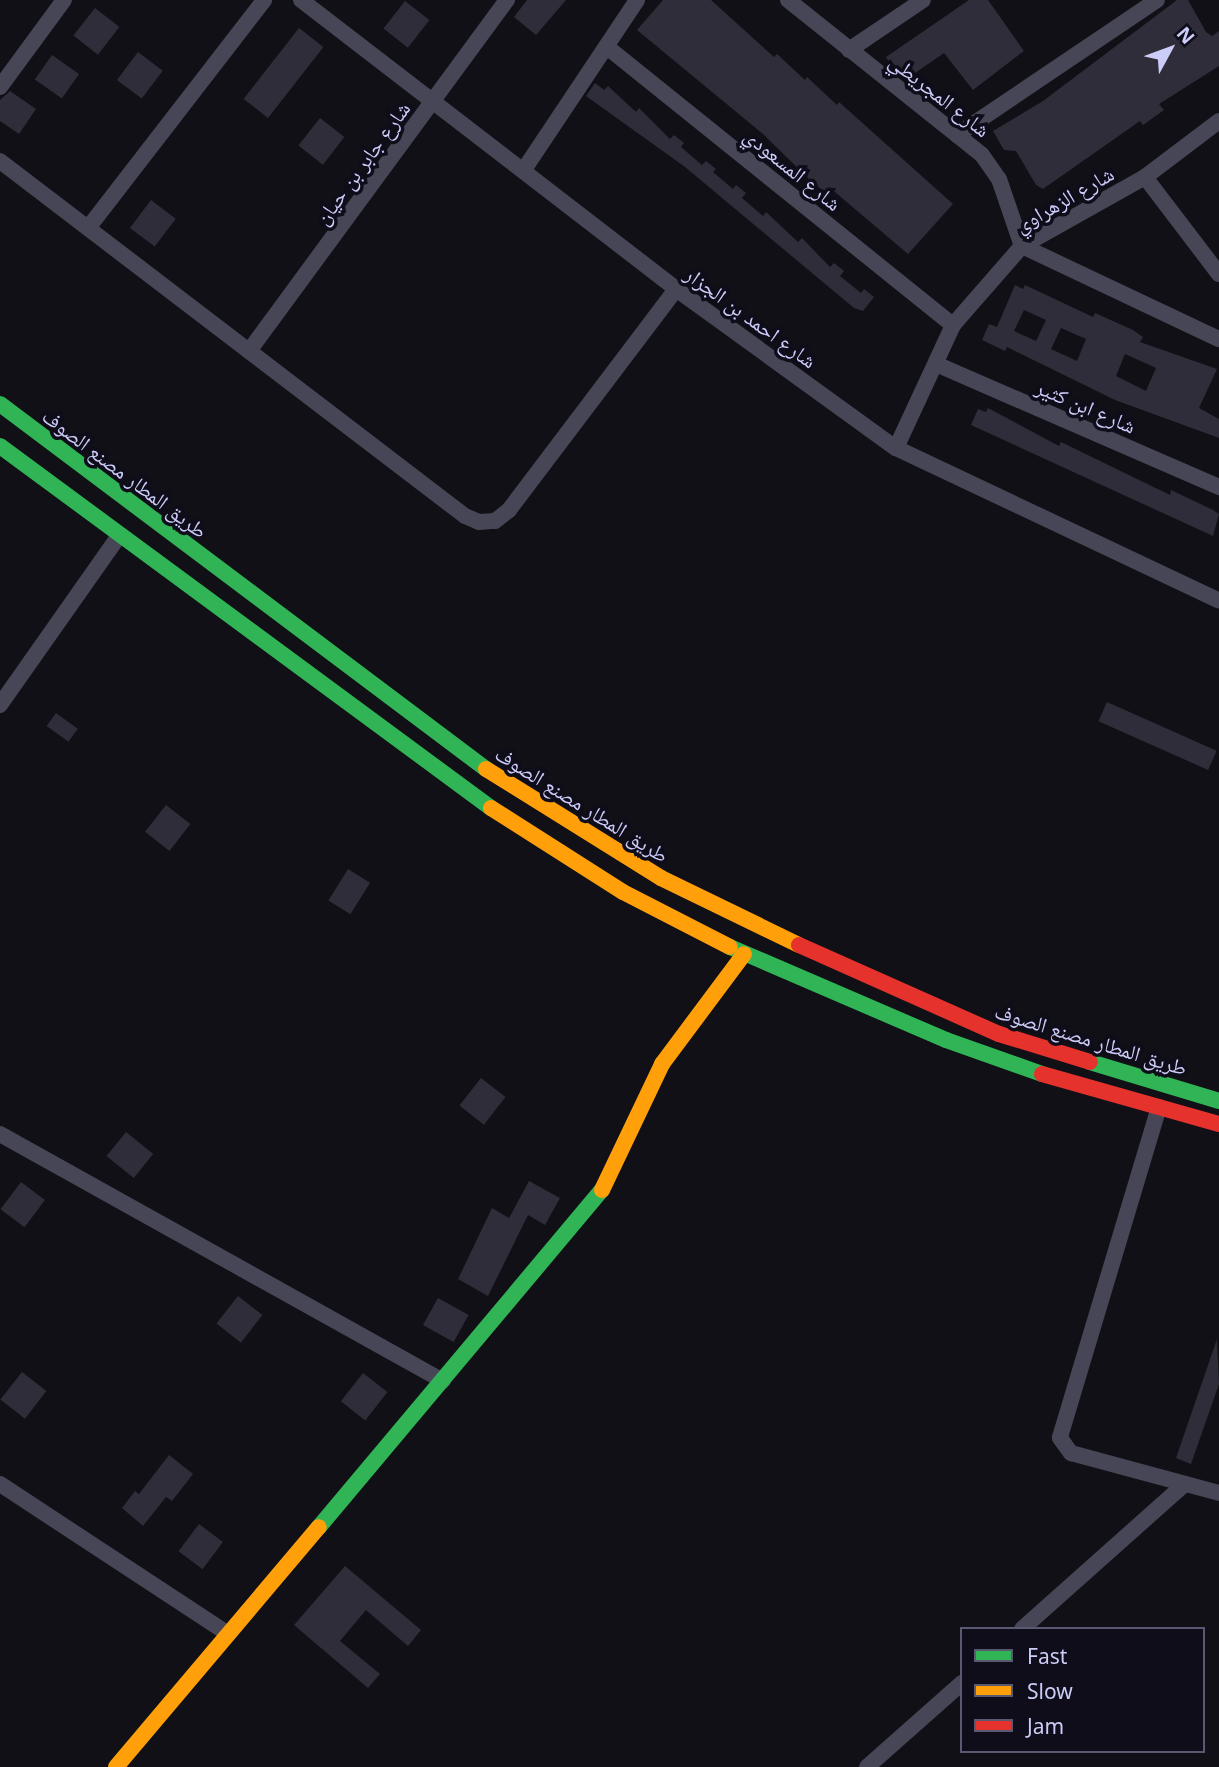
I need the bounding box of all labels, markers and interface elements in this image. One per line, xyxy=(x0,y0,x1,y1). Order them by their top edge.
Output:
north arrow xyxy=(1135,14,1205,84)
text: N xyxy=(1171,21,1201,50)
street label: شارع المجريطي xyxy=(885,48,995,142)
street label: شارع جابر بن حيان xyxy=(309,97,415,229)
street label: شارع المسعودي xyxy=(739,122,847,216)
street label: شارع الزهراوي xyxy=(1010,161,1118,237)
street label: شارع احمد بن الجزار xyxy=(680,261,822,373)
street label: شارع ابن كثير xyxy=(1032,374,1140,438)
street label: طريق المطار مصنع الصوف xyxy=(38,403,212,543)
street label: طريق المطار مصنع الصوف xyxy=(491,740,673,868)
street label: طريق المطار مصنع الصوف xyxy=(992,998,1190,1080)
legend xyxy=(960,1627,1205,1753)
text: Fast xyxy=(1027,1642,1067,1670)
text: Slow xyxy=(1027,1677,1073,1705)
text: Jam xyxy=(1027,1712,1064,1740)

